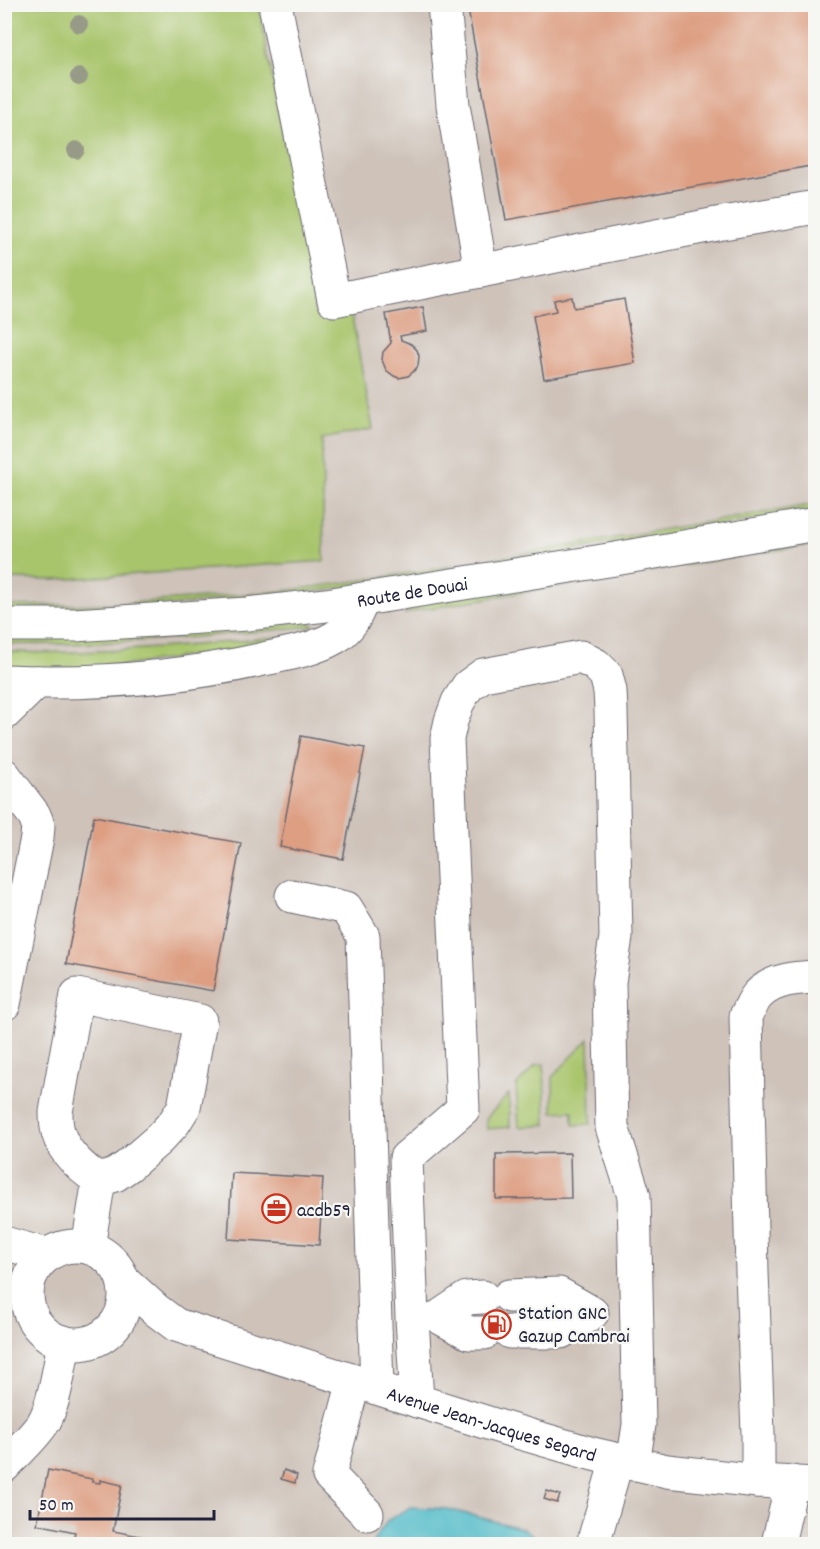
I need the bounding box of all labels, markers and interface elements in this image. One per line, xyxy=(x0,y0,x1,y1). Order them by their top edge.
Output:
street label: Route de Douai xyxy=(355,572,470,617)
office icon: acdb59 xyxy=(260,1193,292,1225)
place label: acdb59 xyxy=(297,1198,351,1226)
place label: Station GNC Gazup Cambrai xyxy=(518,1301,630,1352)
fuel station icon: Station GNC Gazup Cambrai xyxy=(481,1308,513,1340)
street label: Avenue Jean-Jacques Segard xyxy=(383,1381,599,1471)
scale bar xyxy=(30,1483,214,1521)
text: 50 m xyxy=(39,1494,74,1519)

